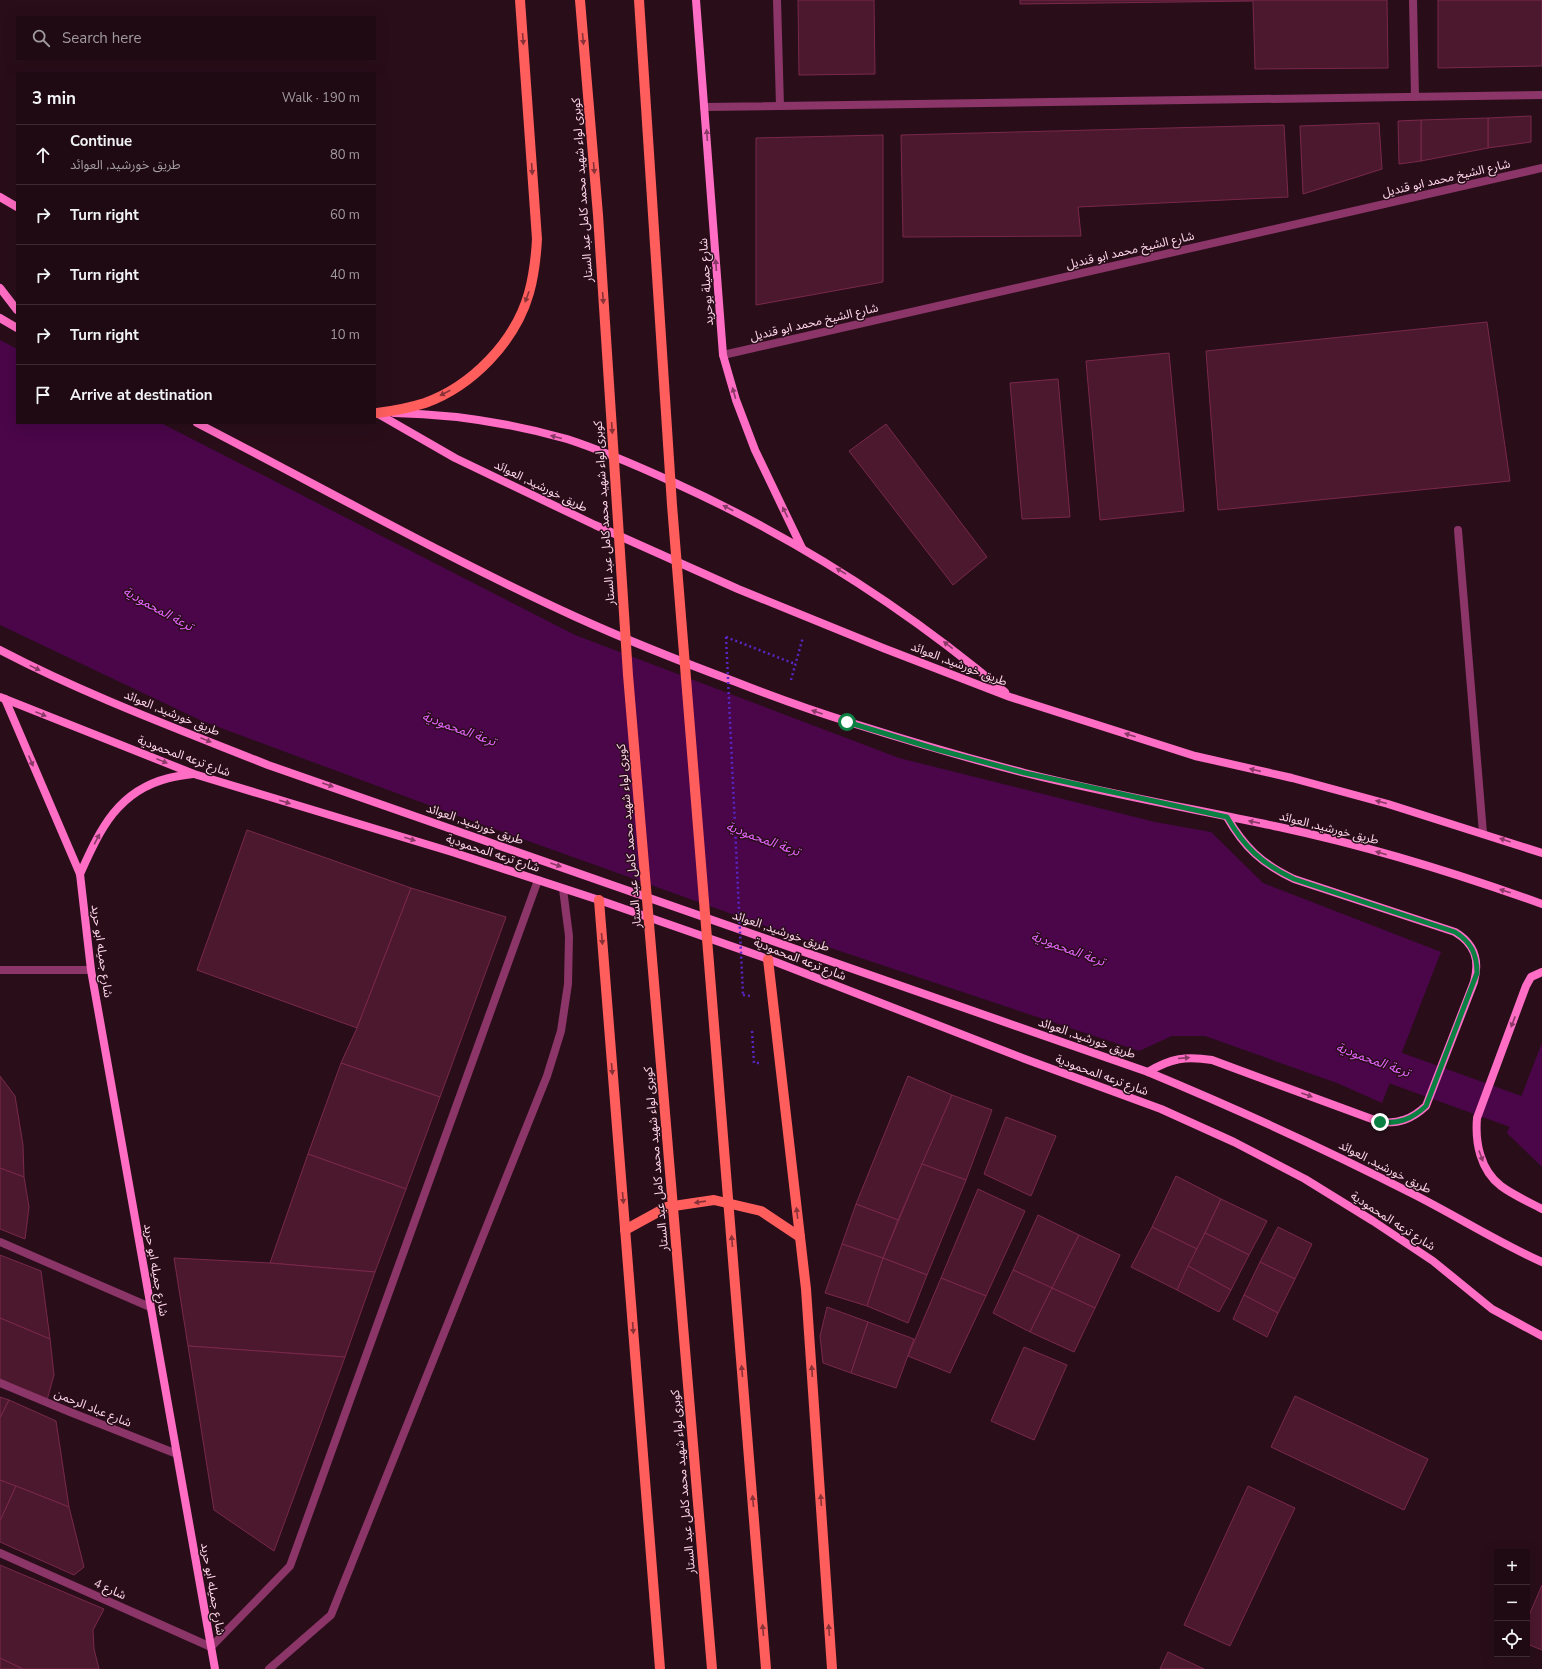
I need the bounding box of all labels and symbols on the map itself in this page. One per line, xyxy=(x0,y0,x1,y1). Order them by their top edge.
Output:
one-way arrow xyxy=(519,33,526,45)
one-way arrow xyxy=(580,33,586,45)
street label: كوبرى لواء شهيد محمد كامل عبد الستار xyxy=(567,96,597,284)
one-way arrow xyxy=(703,129,710,141)
street label: شارع الشيخ محمد ابو قنديل xyxy=(1380,155,1512,202)
one-way arrow xyxy=(590,162,597,174)
one-way arrow xyxy=(528,163,535,175)
street label: شارع الشيخ محمد ابو قنديل xyxy=(1064,227,1196,274)
street label: شارع جميلة بوحريد xyxy=(695,238,718,326)
one-way arrow xyxy=(713,259,720,271)
one-way arrow xyxy=(524,292,530,304)
one-way arrow xyxy=(600,292,607,304)
street label: شارع الشيخ محمد ابو قنديل xyxy=(748,299,880,346)
one-way arrow xyxy=(731,387,737,399)
one-way arrow xyxy=(439,390,450,397)
street label: كوبرى لواء شهيد محمد كامل عبد الستار xyxy=(589,419,619,607)
one-way arrow xyxy=(608,422,615,434)
one-way arrow xyxy=(550,433,562,439)
street label: طريق خورشيد, العوائد xyxy=(492,456,590,516)
one-way arrow xyxy=(722,504,733,511)
one-way arrow xyxy=(782,507,788,518)
one-way arrow xyxy=(835,568,847,575)
water label: ترعة المحمودية xyxy=(120,582,198,637)
street label: طريق خورشيد, العوائد xyxy=(908,638,1010,690)
one-way arrow xyxy=(942,641,953,650)
one-way arrow xyxy=(29,665,40,671)
street label: طريق خورشيد, العوائد xyxy=(122,686,222,740)
water label: ترعة المحمودية xyxy=(420,707,500,751)
one-way arrow xyxy=(810,708,822,714)
one-way arrow xyxy=(35,711,47,717)
route start xyxy=(838,713,856,731)
street label: شارع ترعه المحمودية xyxy=(135,732,233,781)
one-way arrow xyxy=(1123,732,1135,738)
one-way arrow xyxy=(200,737,212,743)
street label: كوبرى لواء شهيد محمد كامل عبد الستار xyxy=(613,742,645,930)
one-way arrow xyxy=(28,755,34,766)
one-way arrow xyxy=(156,759,168,765)
one-way arrow xyxy=(1249,766,1261,772)
one-way arrow xyxy=(322,783,334,789)
one-way arrow xyxy=(280,799,292,805)
one-way arrow xyxy=(1375,799,1387,805)
street label: طريق خورشيد, العوائد xyxy=(424,800,526,848)
street label: طريق خورشيد, العوائد xyxy=(1278,808,1380,848)
water label: ترعة المحمودية xyxy=(724,817,804,861)
one-way arrow xyxy=(1248,819,1261,825)
street label: شارع ترعه المحمودية xyxy=(444,830,542,877)
one-way arrow xyxy=(93,833,100,845)
one-way arrow xyxy=(404,836,416,842)
one-way arrow xyxy=(1499,837,1511,843)
one-way arrow xyxy=(1375,850,1387,856)
one-way arrow xyxy=(551,862,563,868)
one-way arrow xyxy=(1499,888,1511,894)
street label: شارع جميله ابو حريد xyxy=(87,903,116,999)
street label: طريق خورشيد, العوائد xyxy=(730,907,832,955)
water label: ترعة المحمودية xyxy=(1029,927,1109,971)
one-way arrow xyxy=(598,933,605,945)
street label: شارع ترعه المحمودية xyxy=(751,934,849,985)
street label: طريق خورشيد, العوائد xyxy=(1036,1014,1138,1062)
one-way arrow xyxy=(1509,1017,1515,1029)
water label: ترعة المحمودية xyxy=(1334,1038,1414,1082)
street label: شارع ترعه المحمودية xyxy=(1053,1051,1151,1100)
one-way arrow xyxy=(1177,1055,1190,1062)
one-way arrow xyxy=(609,1063,616,1075)
street label: كوبرى لواء شهيد محمد كامل عبد الستار xyxy=(640,1065,672,1253)
one-way arrow xyxy=(1301,1093,1313,1099)
route end xyxy=(1371,1113,1389,1131)
street label: طريق خورشيد, العوائد xyxy=(1336,1137,1434,1197)
one-way arrow xyxy=(1478,1151,1484,1163)
street label: شارع ترعه المحمودية xyxy=(1347,1188,1438,1255)
one-way arrow xyxy=(619,1192,626,1204)
one-way arrow xyxy=(694,1199,706,1205)
one-way arrow xyxy=(794,1207,800,1219)
street label: شارع جميله ابو حريد xyxy=(139,1222,172,1318)
one-way arrow xyxy=(728,1235,735,1247)
one-way arrow xyxy=(629,1322,636,1334)
one-way arrow xyxy=(739,1365,746,1377)
one-way arrow xyxy=(808,1365,815,1377)
street label: شارع عباد الرحمن xyxy=(52,1385,134,1432)
street label: كوبرى لواء شهيد محمد كامل عبد الستار xyxy=(667,1388,699,1576)
one-way arrow xyxy=(817,1494,824,1506)
one-way arrow xyxy=(749,1495,756,1507)
street label: شارع جميله ابو حريد xyxy=(196,1541,229,1637)
street label: شارع 4 xyxy=(91,1575,129,1604)
one-way arrow xyxy=(760,1624,767,1636)
one-way arrow xyxy=(826,1624,833,1636)

